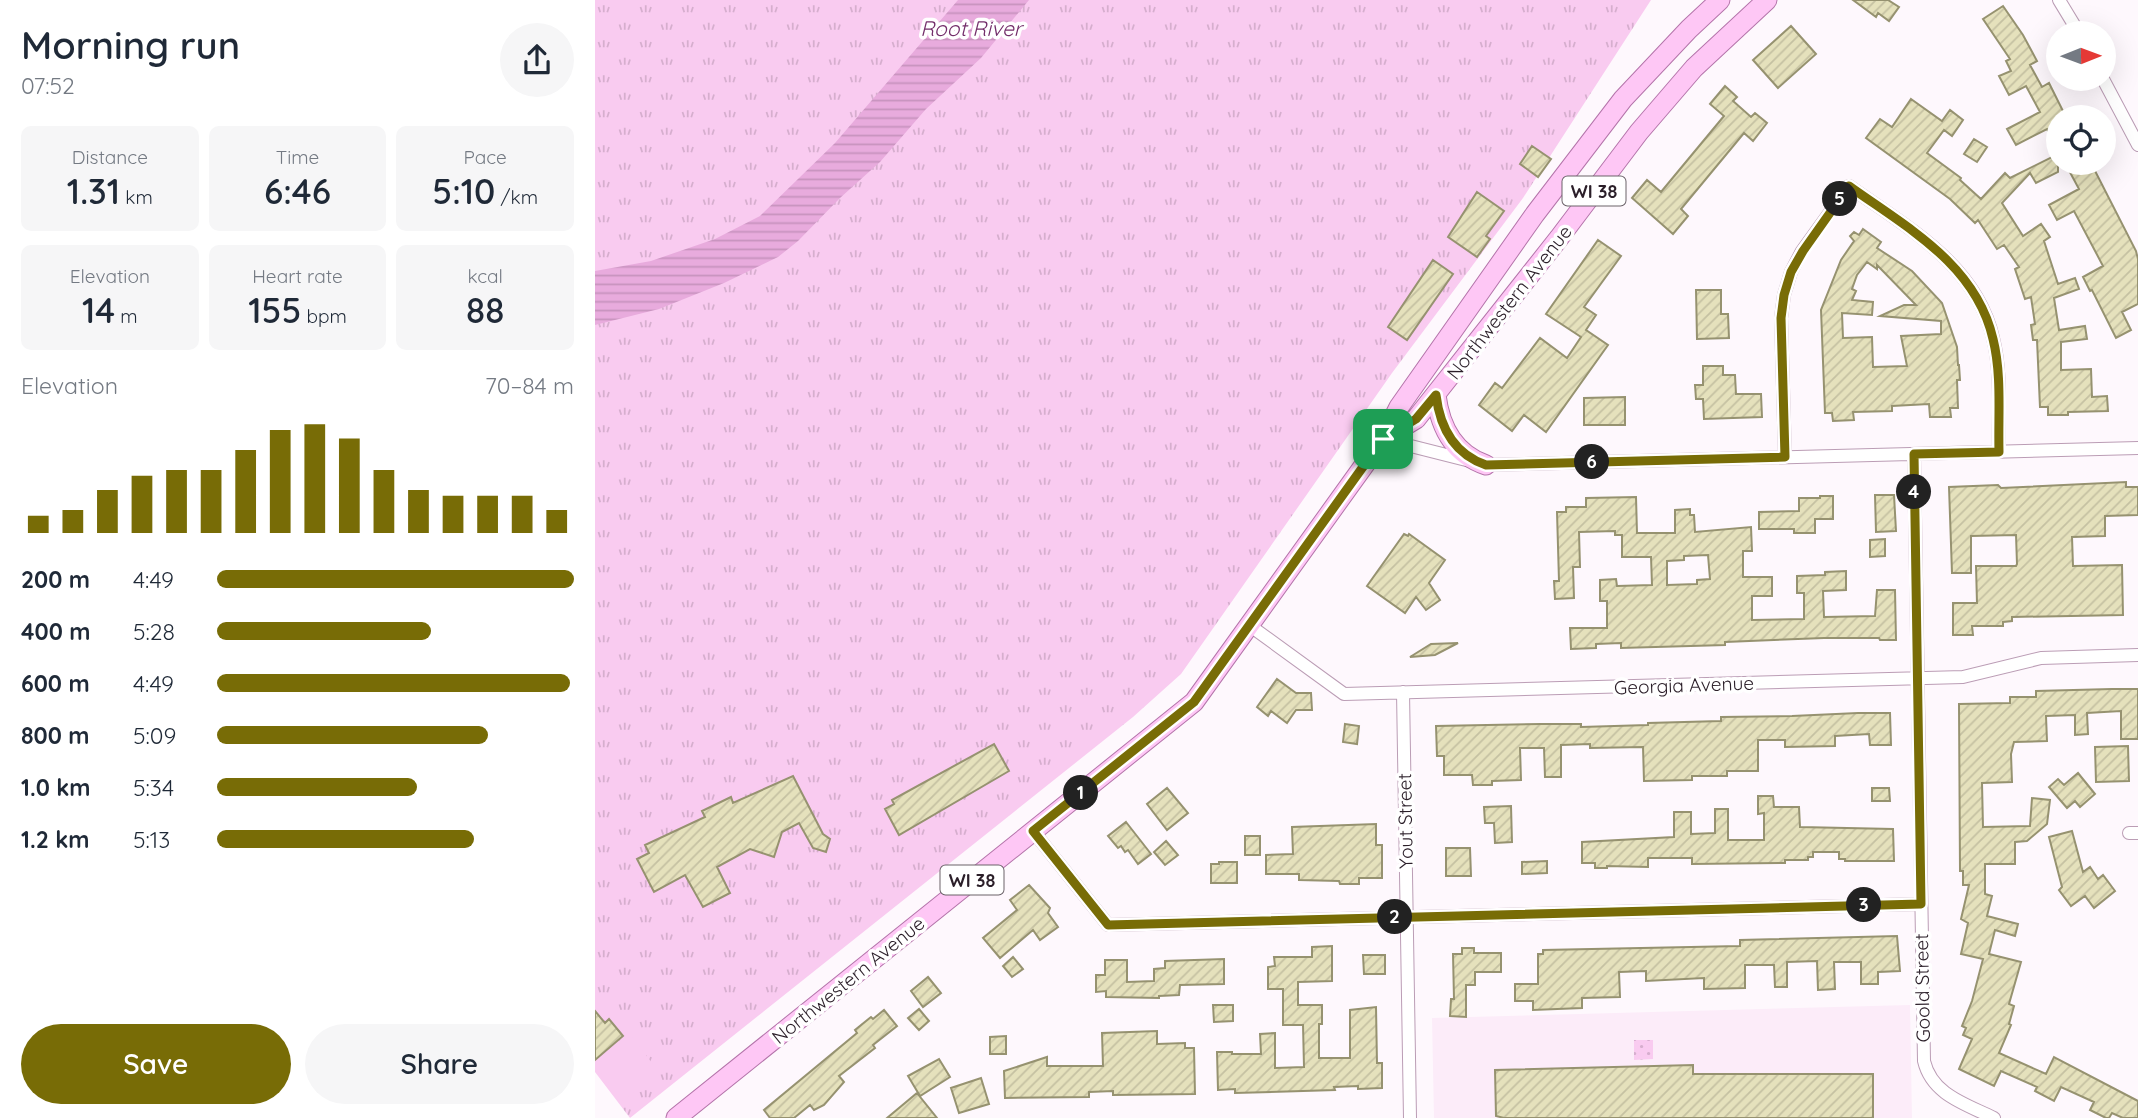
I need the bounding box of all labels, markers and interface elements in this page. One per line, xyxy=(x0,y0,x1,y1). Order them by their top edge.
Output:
water label: Root River xyxy=(920,15,1025,41)
text: Morning run xyxy=(21,21,240,69)
north arrow xyxy=(2046,21,2116,91)
map controls xyxy=(2046,21,2116,175)
button: share xyxy=(500,23,574,97)
text: 07:52 xyxy=(21,71,75,100)
button: locate xyxy=(2046,105,2116,175)
text: Distance xyxy=(72,145,148,169)
text: Time xyxy=(276,145,319,169)
text: Pace xyxy=(464,145,507,169)
text: 1.31 xyxy=(67,169,120,213)
text: 6:46 xyxy=(264,169,331,213)
text: 5:10 xyxy=(432,169,495,213)
road number: WI 38 xyxy=(1563,176,1625,206)
pin: 5 xyxy=(1823,182,1857,216)
text: km xyxy=(120,185,153,209)
text: /km xyxy=(495,185,538,209)
text: 5 xyxy=(1834,186,1845,210)
street label: Northwestern Avenue xyxy=(1441,220,1577,384)
text: Elevation xyxy=(70,264,150,288)
text: Heart rate xyxy=(252,264,343,288)
text: kcal xyxy=(467,264,503,288)
text: 14 xyxy=(82,288,115,332)
text: 155 xyxy=(248,288,301,332)
text: 88 xyxy=(466,288,504,332)
text: m xyxy=(115,304,138,328)
text: bpm xyxy=(301,304,347,328)
text: Elevation xyxy=(21,371,118,400)
text: 70–84 m xyxy=(485,371,574,400)
pin xyxy=(1353,409,1413,469)
icon: arrive xyxy=(1364,420,1402,458)
pin: 6 xyxy=(1574,444,1609,480)
text: 6 xyxy=(1586,449,1597,473)
pin: 4 xyxy=(1897,475,1931,510)
text: 4 xyxy=(1908,479,1919,503)
text: 200 m xyxy=(21,565,90,594)
text: 4:49 xyxy=(133,565,174,594)
text: 400 m xyxy=(21,617,90,646)
text: 5:28 xyxy=(133,617,175,646)
text: 600 m xyxy=(21,669,90,698)
text: 4:49 xyxy=(133,669,174,698)
street label: Georgia Avenue xyxy=(1614,671,1754,699)
text: 800 m xyxy=(21,721,90,750)
text: 5:09 xyxy=(133,721,176,750)
text: 1.0 km xyxy=(21,773,91,802)
text: 5:34 xyxy=(133,773,174,802)
street label: Yout Street xyxy=(1392,773,1418,869)
pin: 1 xyxy=(1063,776,1099,810)
text: 1 xyxy=(1077,780,1084,804)
text: 1.2 km xyxy=(21,825,90,854)
text: 5:13 xyxy=(133,825,170,854)
road number: WI 38 xyxy=(941,866,1003,894)
pin: 3 xyxy=(1847,888,1881,922)
text: 3 xyxy=(1858,892,1869,916)
pin: 2 xyxy=(1377,900,1413,934)
text: 2 xyxy=(1389,904,1400,928)
street label: Northwestern Avenue xyxy=(767,911,929,1049)
street label: Goold Street xyxy=(1909,933,1935,1043)
button: Save xyxy=(21,1024,291,1104)
button: Share xyxy=(305,1024,574,1104)

